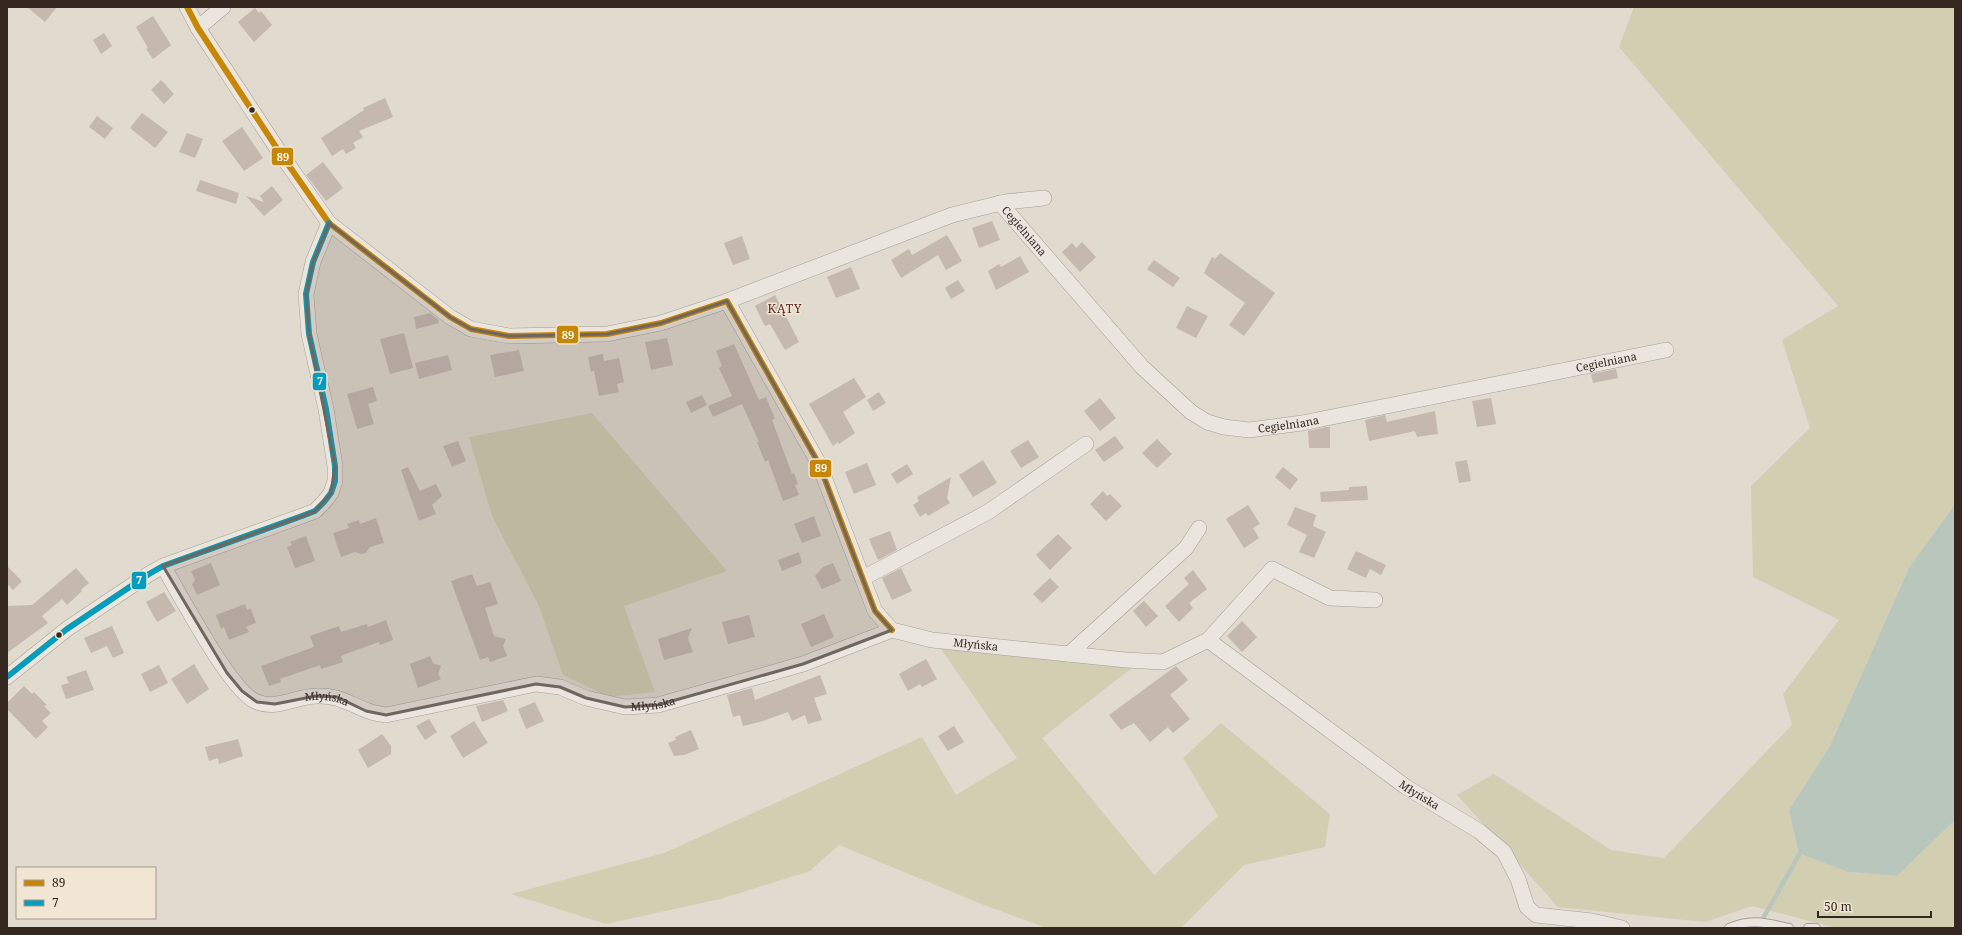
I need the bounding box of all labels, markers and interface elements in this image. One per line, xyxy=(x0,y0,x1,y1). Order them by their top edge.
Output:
unlabelled marker xyxy=(247,105,257,115)
line badge: 89 xyxy=(271,147,294,166)
text: 89 xyxy=(277,149,289,164)
street label: Cegielniana xyxy=(999,202,1050,259)
district label: KĄTY xyxy=(768,300,803,317)
line badge: 89 xyxy=(556,325,579,344)
text: 89 xyxy=(562,327,574,342)
street label: Cegielniana xyxy=(1574,348,1638,375)
line badge: 7 xyxy=(312,372,327,391)
text: 7 xyxy=(317,373,323,388)
street label: Cegielniana xyxy=(1257,412,1320,436)
line badge: 89 xyxy=(809,459,832,478)
text: 89 xyxy=(815,460,827,475)
line badge: 7 xyxy=(131,571,147,590)
text: 7 xyxy=(136,572,142,587)
unlabelled marker xyxy=(54,630,64,640)
street label: Młyńska xyxy=(953,634,999,654)
street label: Młyńska xyxy=(304,688,352,709)
street label: Młyńska xyxy=(630,692,677,714)
street label: Młyńska xyxy=(1396,776,1443,813)
legend xyxy=(16,867,156,919)
text: 89 xyxy=(52,874,65,891)
scale bar xyxy=(1818,893,1931,919)
text: 7 xyxy=(52,894,59,911)
text: 50 m xyxy=(1824,898,1852,915)

